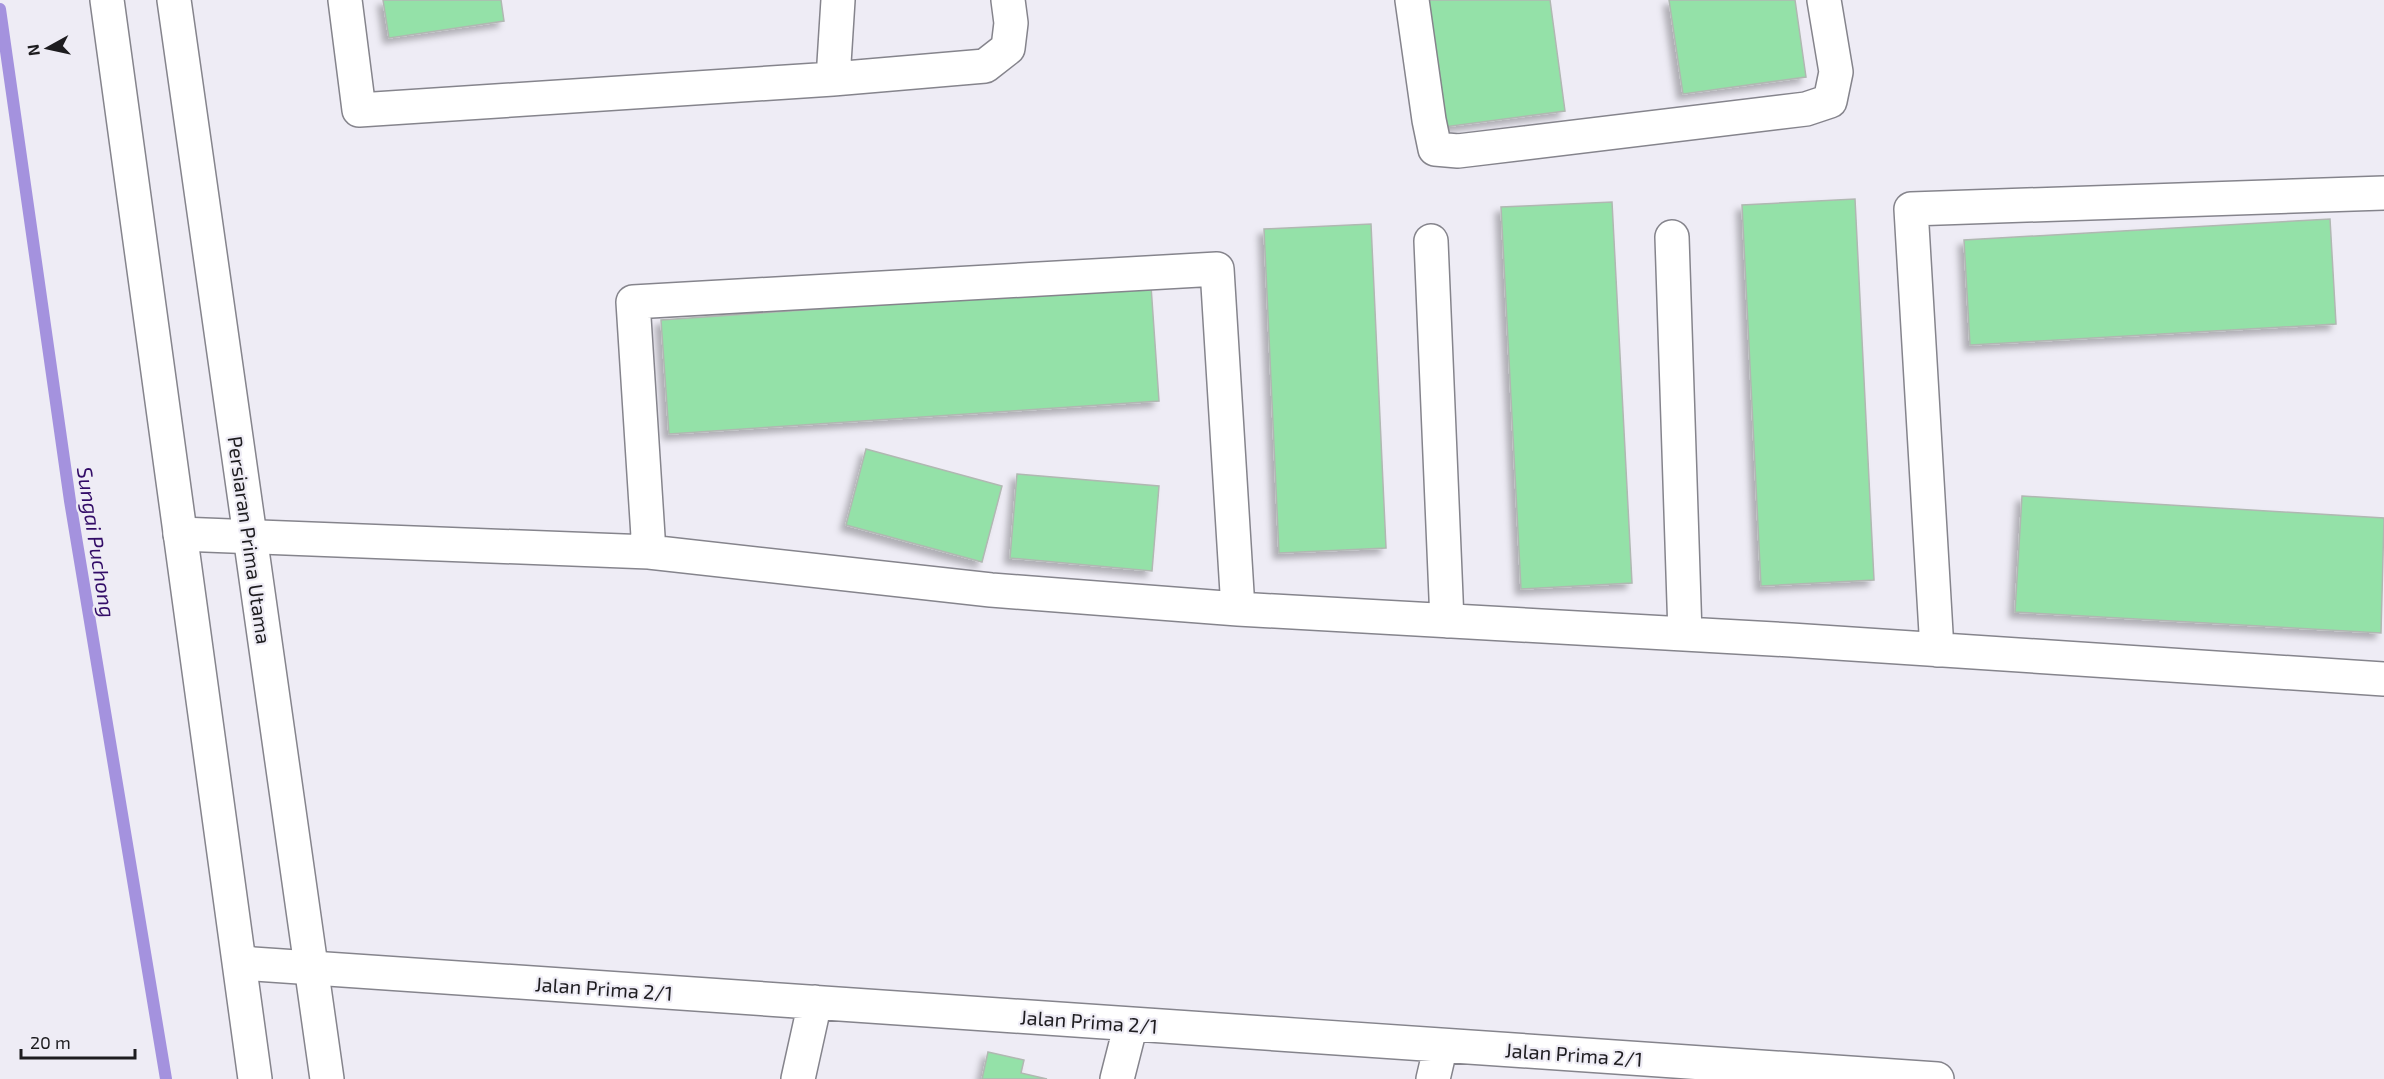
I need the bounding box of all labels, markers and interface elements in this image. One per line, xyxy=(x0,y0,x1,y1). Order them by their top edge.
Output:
north arrow xyxy=(18,18,78,78)
text: N xyxy=(22,43,43,57)
street label: Persiaran Prima Utama xyxy=(224,434,276,646)
water label: Sungai Puchong xyxy=(73,465,121,619)
street label: Jalan Prima 2/1 xyxy=(534,971,674,1005)
street label: Jalan Prima 2/1 xyxy=(1019,1004,1159,1038)
scale bar xyxy=(21,1022,135,1060)
text: 20 m xyxy=(30,1031,71,1053)
street label: Jalan Prima 2/1 xyxy=(1504,1037,1644,1071)

